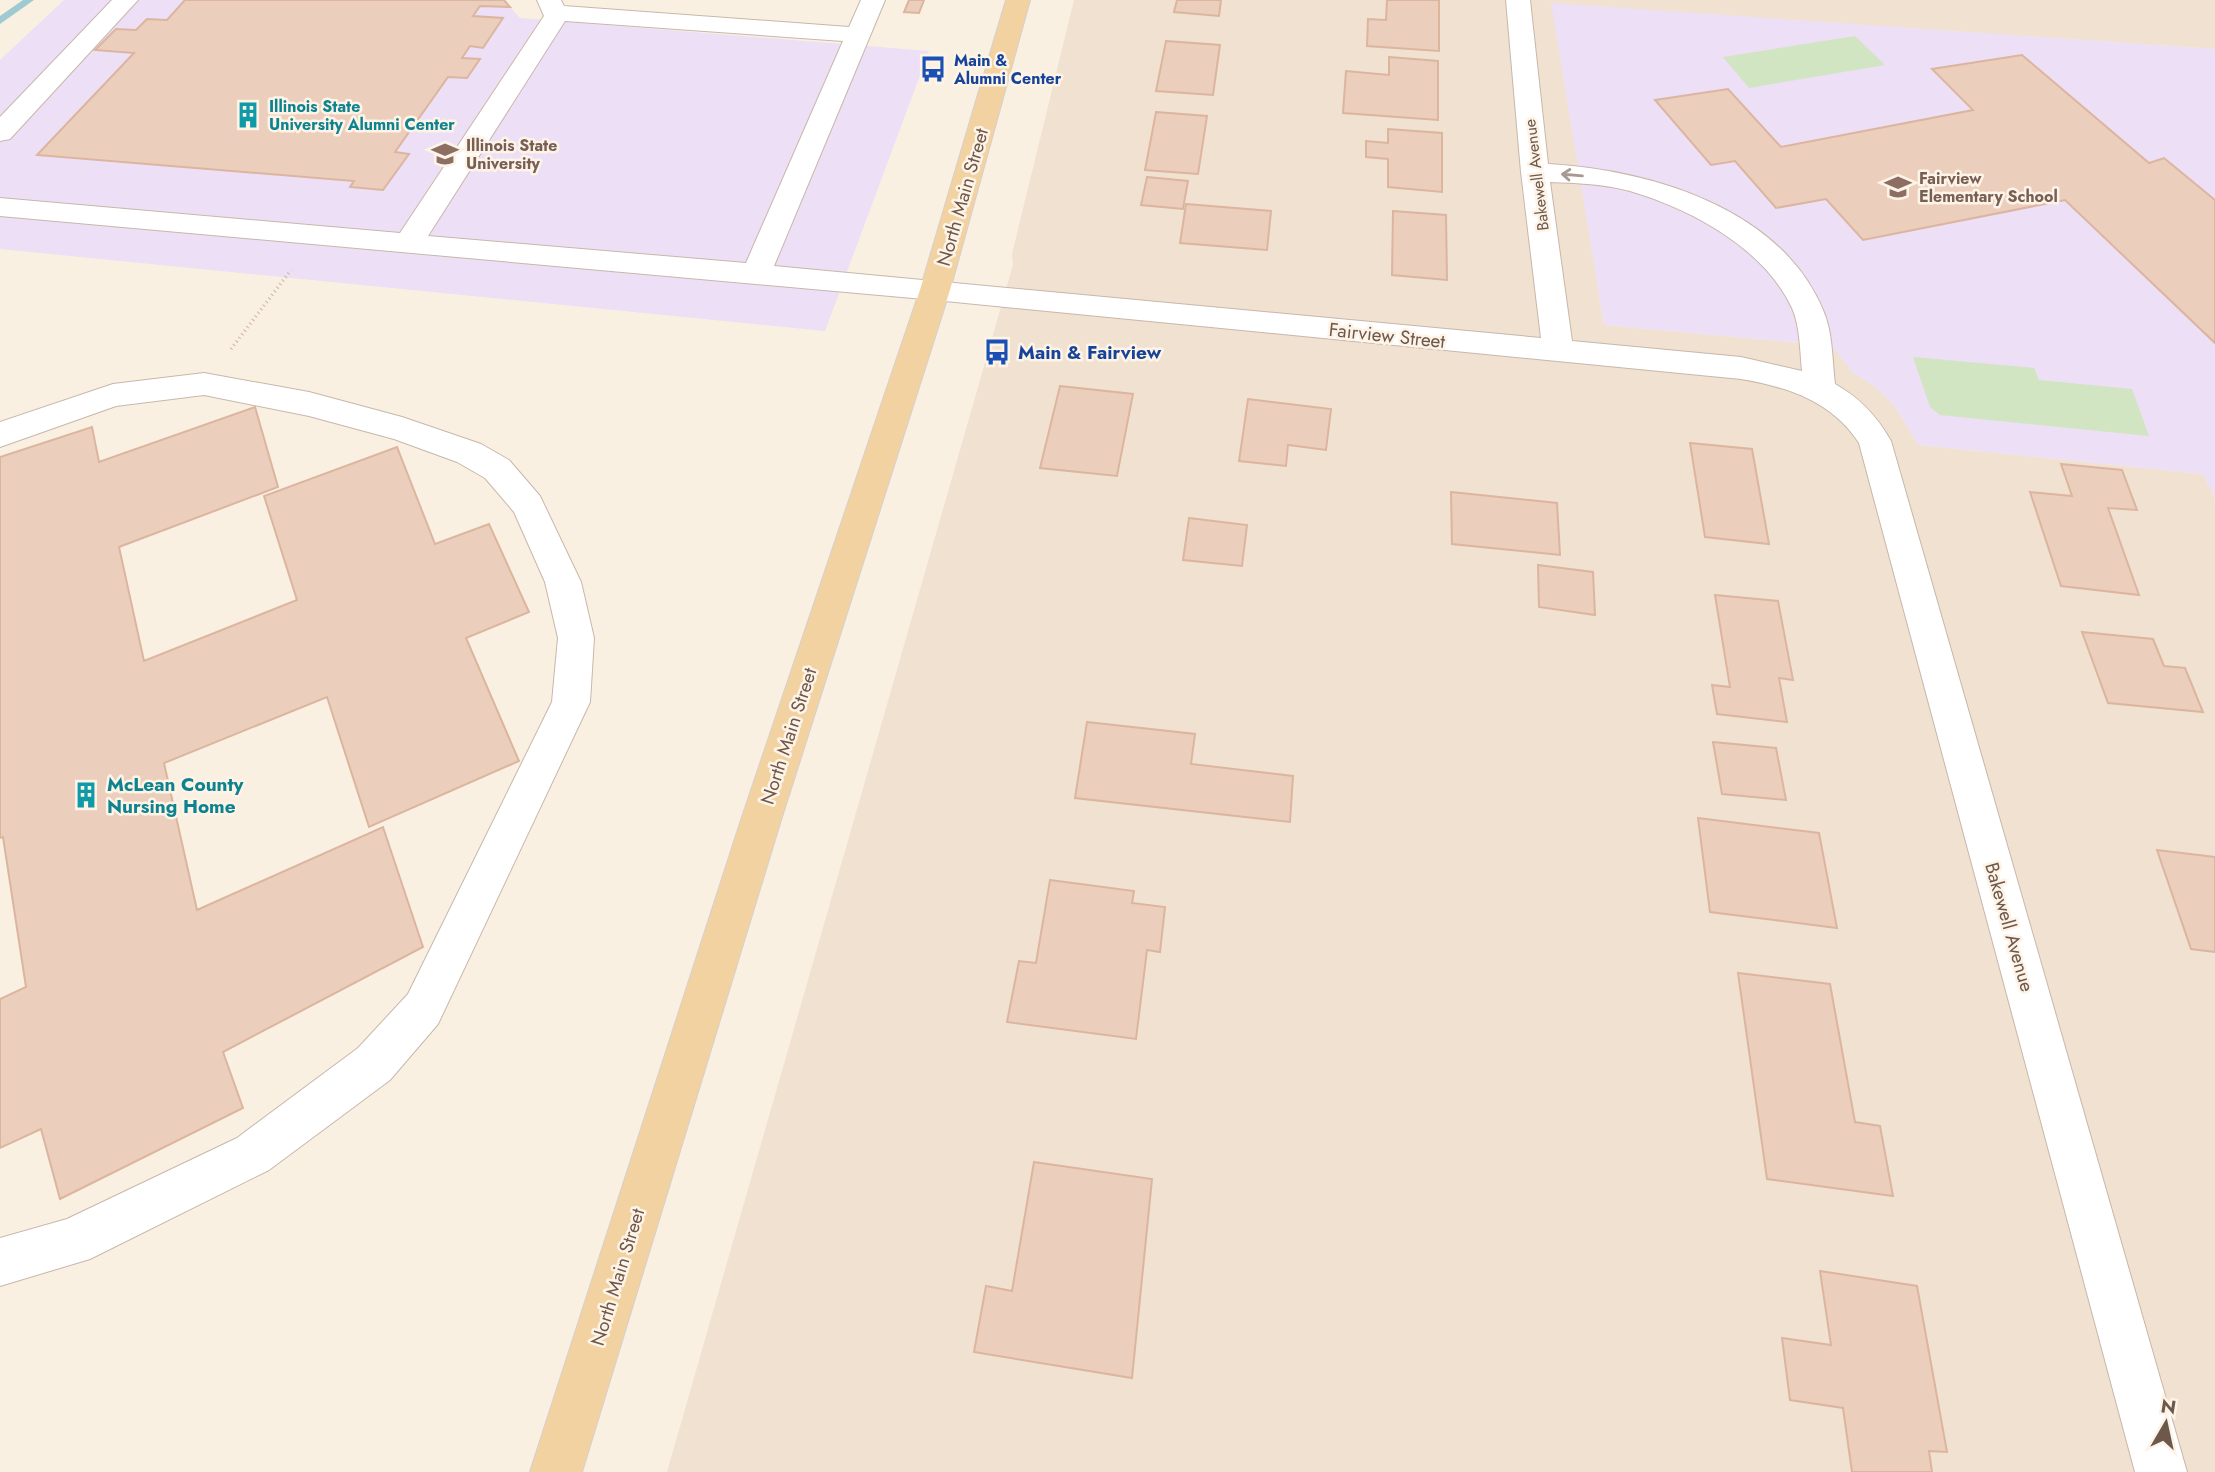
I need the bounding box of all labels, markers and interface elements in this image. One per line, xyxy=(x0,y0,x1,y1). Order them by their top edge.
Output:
place label: Main & Alumni Center xyxy=(953,49,1062,90)
bus stop icon: Main & Alumni Center xyxy=(918,54,948,84)
place label: Illinois State University Alumni Center xyxy=(269,95,455,136)
building icon: Illinois State University Alumni Center xyxy=(233,100,263,130)
street label: Bakewell Avenue xyxy=(1518,118,1555,232)
street label: North Main Street xyxy=(930,125,995,269)
place label: Illinois State University xyxy=(466,134,557,175)
school or university icon: Illinois State University xyxy=(430,139,460,169)
place label: Fairview Elementary School xyxy=(1919,167,2058,208)
one-way arrow xyxy=(1561,168,1584,181)
school or university icon: Fairview Elementary School xyxy=(1883,172,1913,202)
street label: Fairview Street xyxy=(1327,316,1447,355)
bus stop icon: Main & Fairview xyxy=(982,337,1012,367)
place label: Main & Fairview xyxy=(1018,339,1162,366)
street label: North Main Street xyxy=(754,664,823,808)
place label: McLean County Nursing Home xyxy=(107,771,245,820)
building icon: McLean County Nursing Home xyxy=(71,780,101,810)
street label: Bakewell Avenue xyxy=(1978,859,2041,995)
street label: North Main Street xyxy=(584,1205,651,1349)
north arrow xyxy=(2131,1388,2201,1458)
text: N xyxy=(2159,1392,2178,1421)

